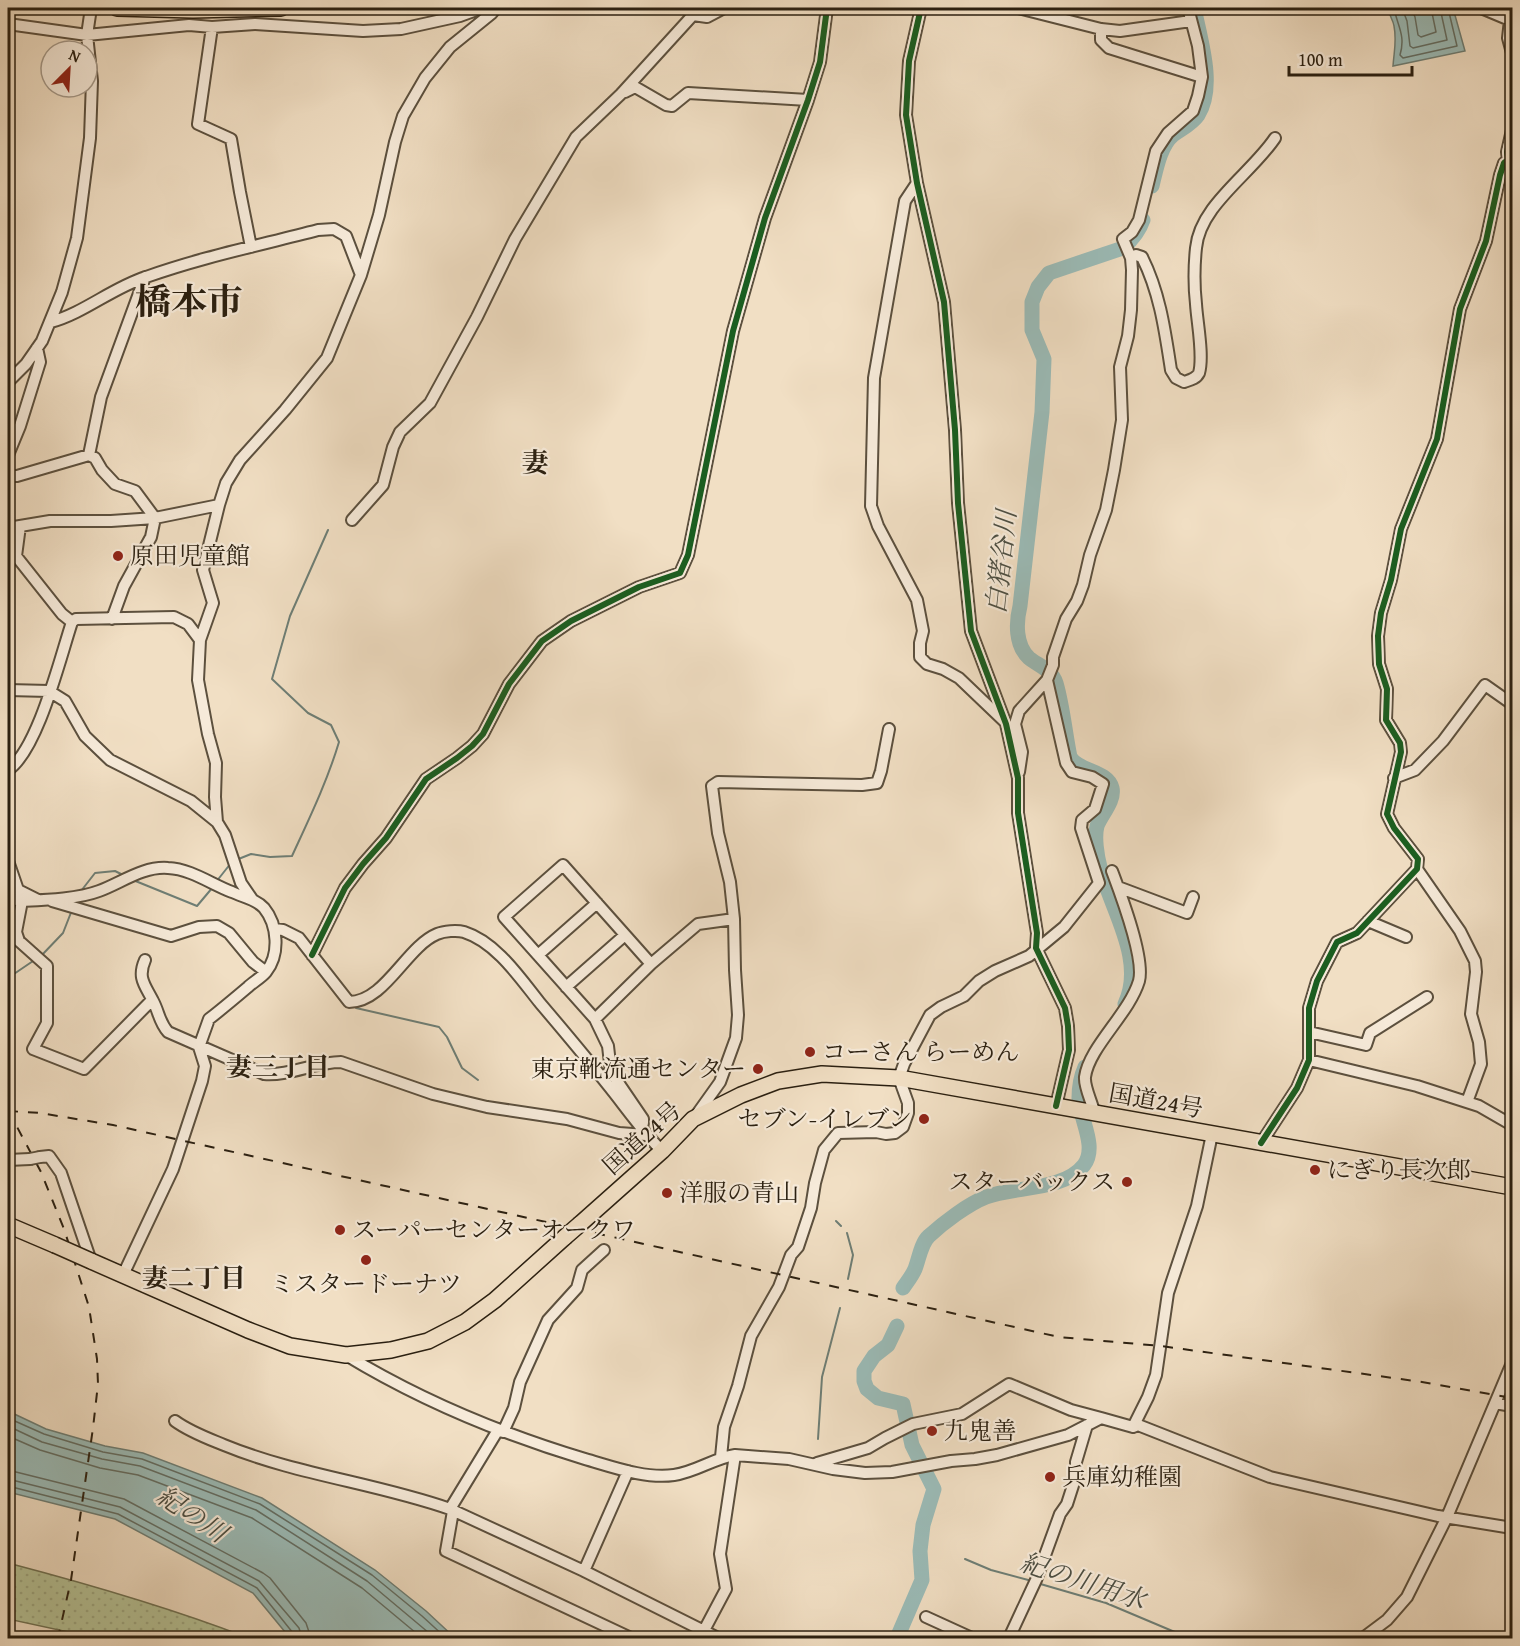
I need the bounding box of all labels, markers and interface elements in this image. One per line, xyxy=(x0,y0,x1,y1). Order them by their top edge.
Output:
north arrow xyxy=(39,39,99,99)
scale bar xyxy=(1289,39,1412,77)
text: N xyxy=(65,42,85,69)
text: 100 m xyxy=(1298,46,1343,73)
district label: 橋本市 xyxy=(135,274,243,327)
district label: 妻 xyxy=(522,442,549,482)
water label: 白猪谷川 xyxy=(976,505,1026,616)
place label: 原田児童館 xyxy=(130,538,250,573)
marker: 原田児童館 xyxy=(111,549,125,563)
place label: コーさん らーめん xyxy=(822,1034,1019,1069)
marker: コーさん らーめん xyxy=(803,1045,817,1059)
district label: 妻三丁目 xyxy=(226,1047,330,1086)
place label: 東京靴流通センター xyxy=(531,1051,746,1086)
marker: 東京靴流通センター xyxy=(751,1062,765,1076)
street label: 国道24号 xyxy=(1106,1075,1206,1126)
street label: 国道24号 xyxy=(595,1093,689,1182)
place label: セブン-イレブン xyxy=(738,1101,912,1136)
marker: セブン-イレブン xyxy=(917,1112,931,1126)
place label: にぎり長次郎 xyxy=(1327,1152,1471,1187)
marker: にぎり長次郎 xyxy=(1308,1163,1322,1177)
place label: スターバックス xyxy=(948,1164,1115,1199)
place label: 洋服の青山 xyxy=(679,1175,799,1210)
marker: スターバックス xyxy=(1120,1175,1134,1189)
marker: 洋服の青山 xyxy=(660,1186,674,1200)
place label: スーパーセンターオークワ xyxy=(352,1212,636,1247)
marker: スーパーセンターオークワ xyxy=(333,1223,347,1237)
marker: ミスタードーナツ xyxy=(359,1253,373,1267)
district label: 妻二丁目 xyxy=(142,1258,246,1297)
place label: ミスタードーナツ xyxy=(270,1266,462,1301)
place label: 九鬼善 xyxy=(944,1413,1016,1448)
marker: 九鬼善 xyxy=(925,1424,939,1438)
place label: 兵庫幼稚園 xyxy=(1062,1459,1182,1494)
marker: 兵庫幼稚園 xyxy=(1043,1470,1057,1484)
water label: 紀の川 xyxy=(149,1476,238,1553)
water label: 紀の川用水 xyxy=(1015,1542,1154,1620)

